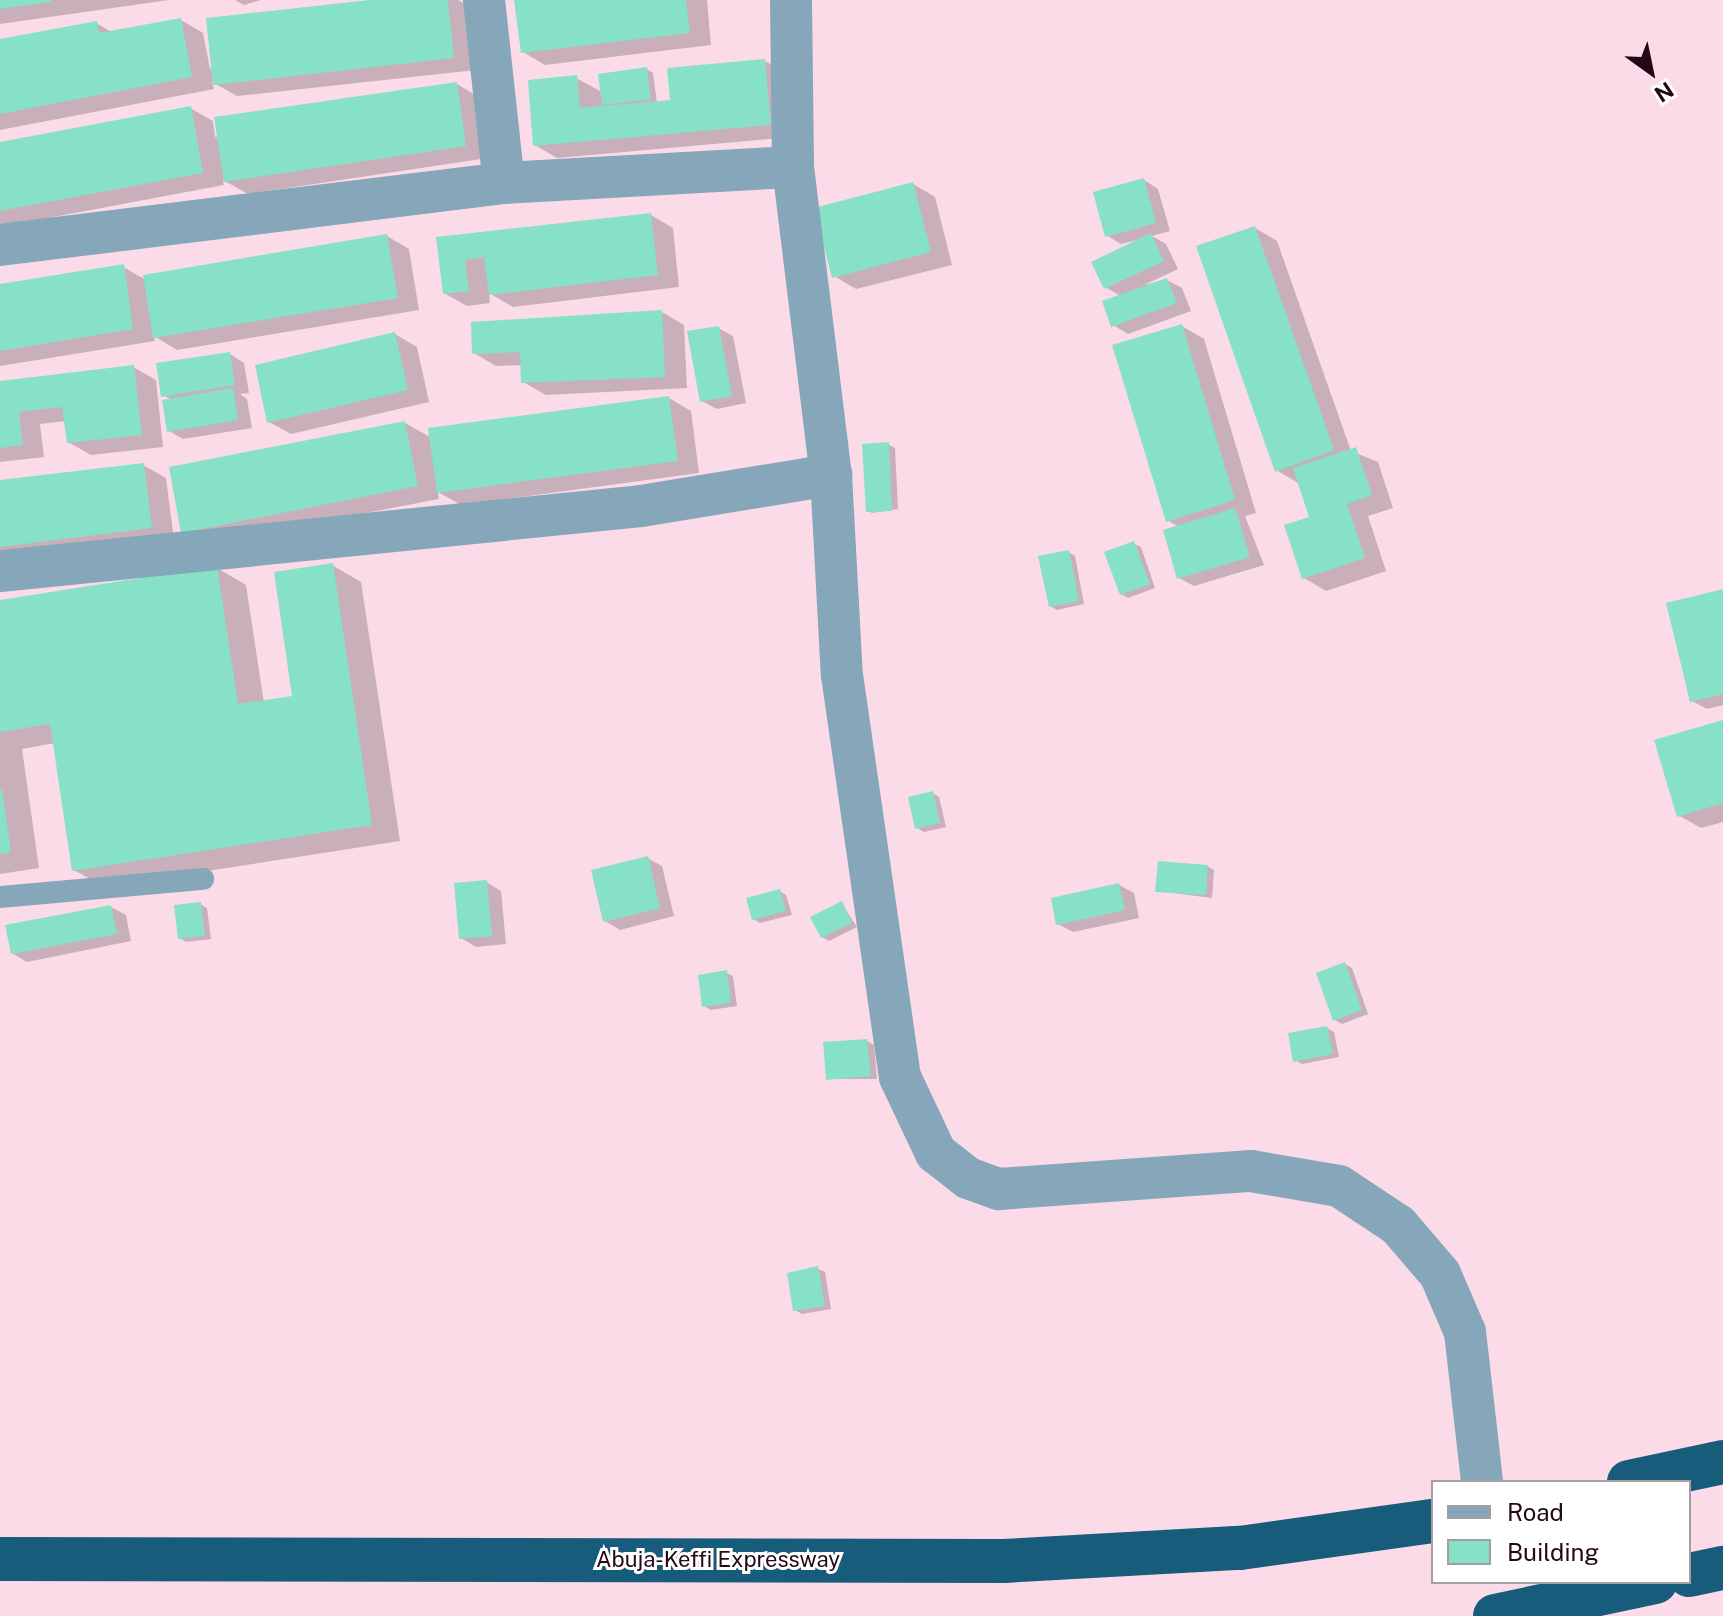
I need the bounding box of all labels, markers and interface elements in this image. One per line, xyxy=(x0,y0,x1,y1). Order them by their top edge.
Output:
north arrow xyxy=(1611,32,1691,112)
text: N xyxy=(1650,77,1678,108)
legend xyxy=(1431,1480,1691,1584)
text: Road xyxy=(1507,1498,1564,1526)
text: Building xyxy=(1507,1538,1599,1566)
street label: Abuja-Keffi Expressway xyxy=(596,1547,840,1573)

